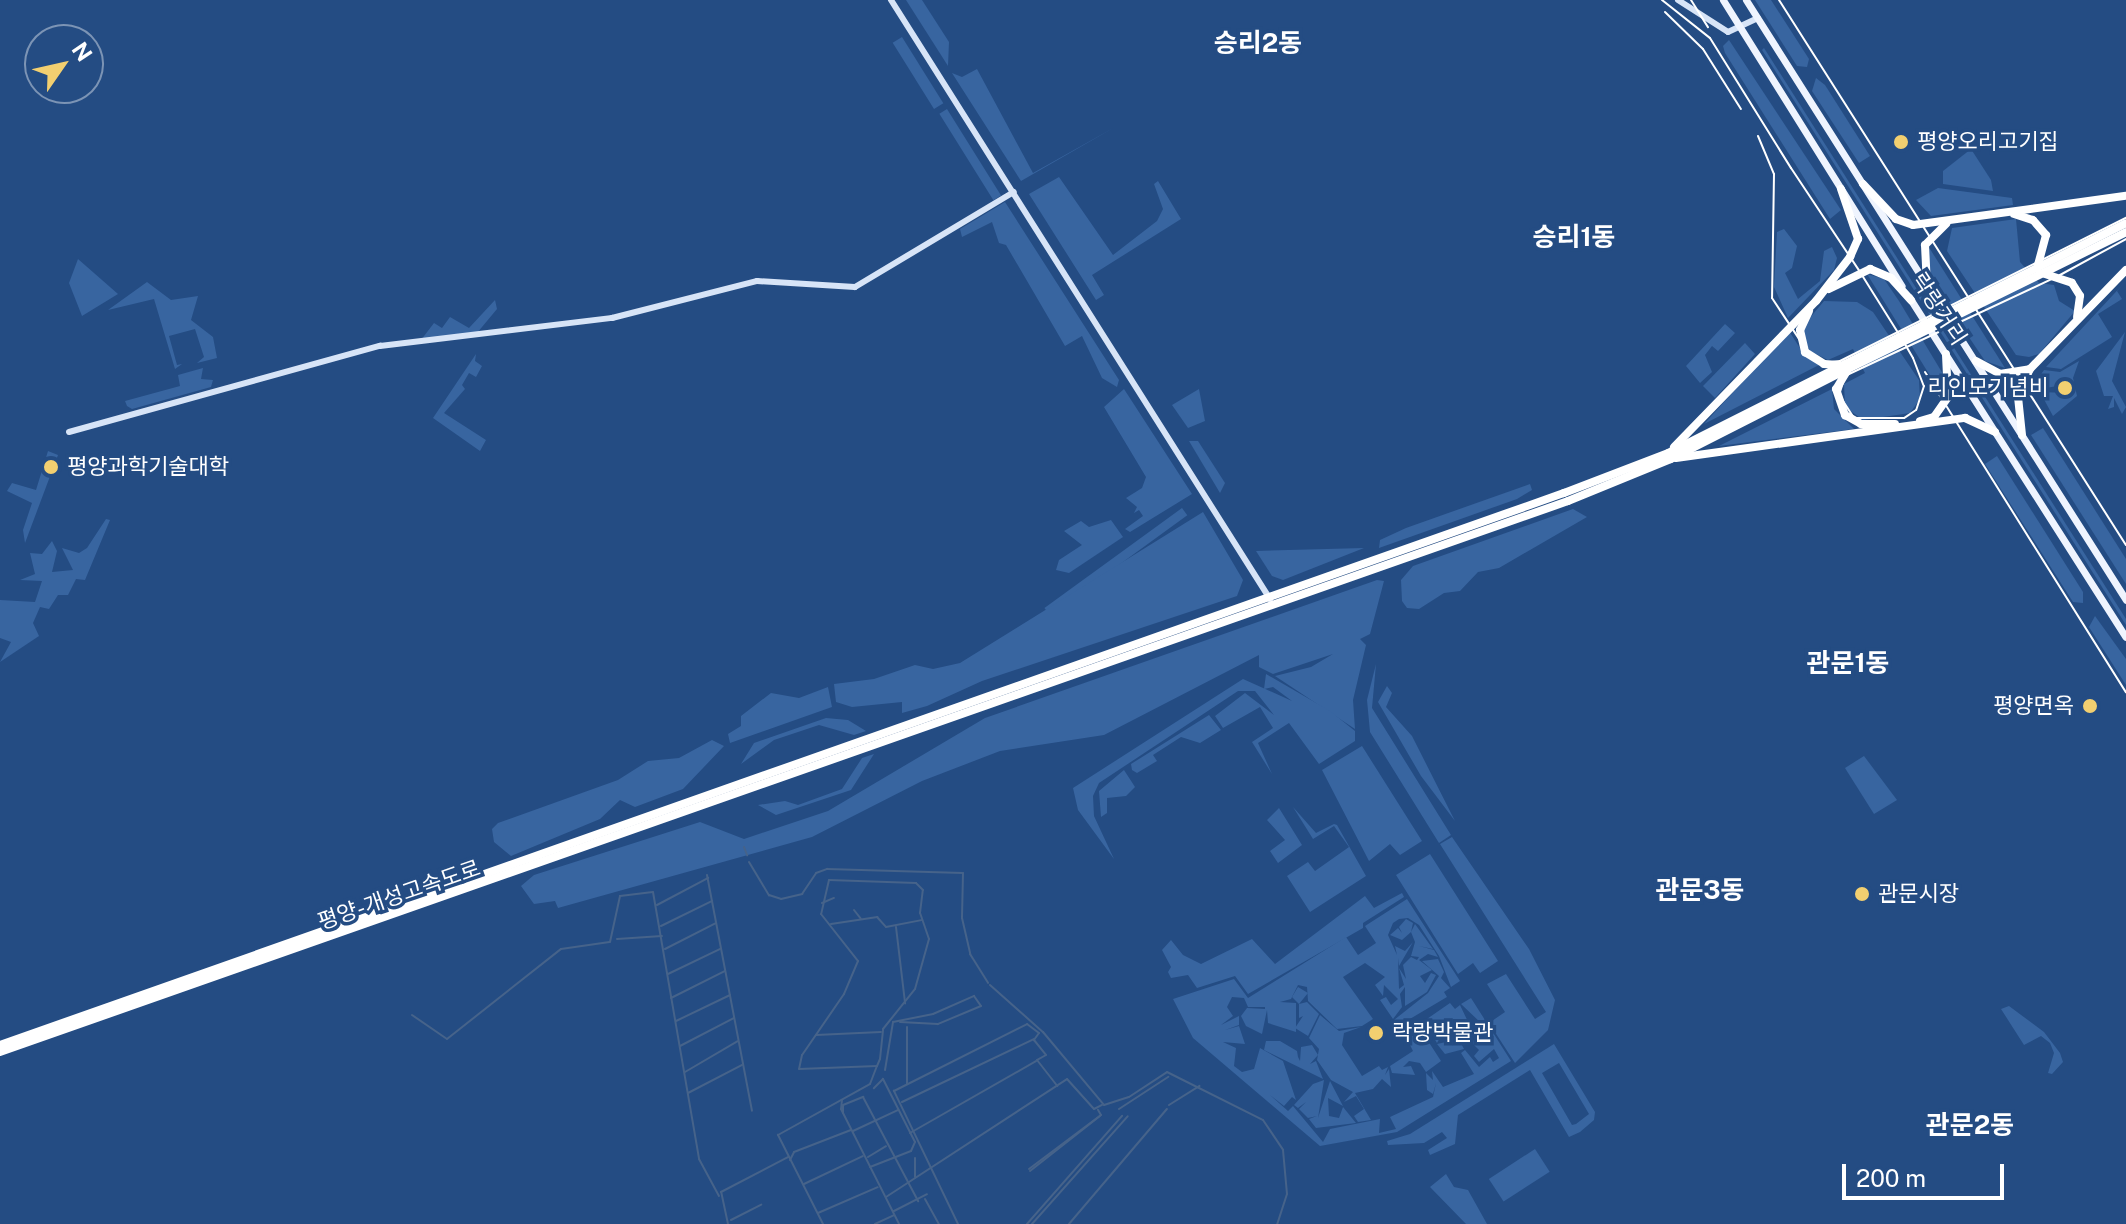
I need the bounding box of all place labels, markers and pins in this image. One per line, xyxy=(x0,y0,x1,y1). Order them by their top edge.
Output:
place label: 평양오리고기집 xyxy=(1917,129,2059,155)
marker: 평양오리고기집 xyxy=(1892,133,1910,151)
place label: 리인모기념비 xyxy=(1928,375,2049,401)
marker: 리인모기념비 xyxy=(2056,379,2074,397)
place label: 평양과학기술대학 xyxy=(67,454,229,480)
marker: 평양과학기술대학 xyxy=(42,458,60,476)
place label: 평양면옥 xyxy=(1993,693,2074,719)
marker: 평양면옥 xyxy=(2081,697,2099,715)
place label: 관문시장 xyxy=(1878,881,1959,907)
marker: 관문시장 xyxy=(1853,885,1871,903)
place label: 락랑박물관 xyxy=(1392,1020,1493,1046)
marker: 락랑박물관 xyxy=(1367,1024,1385,1042)

